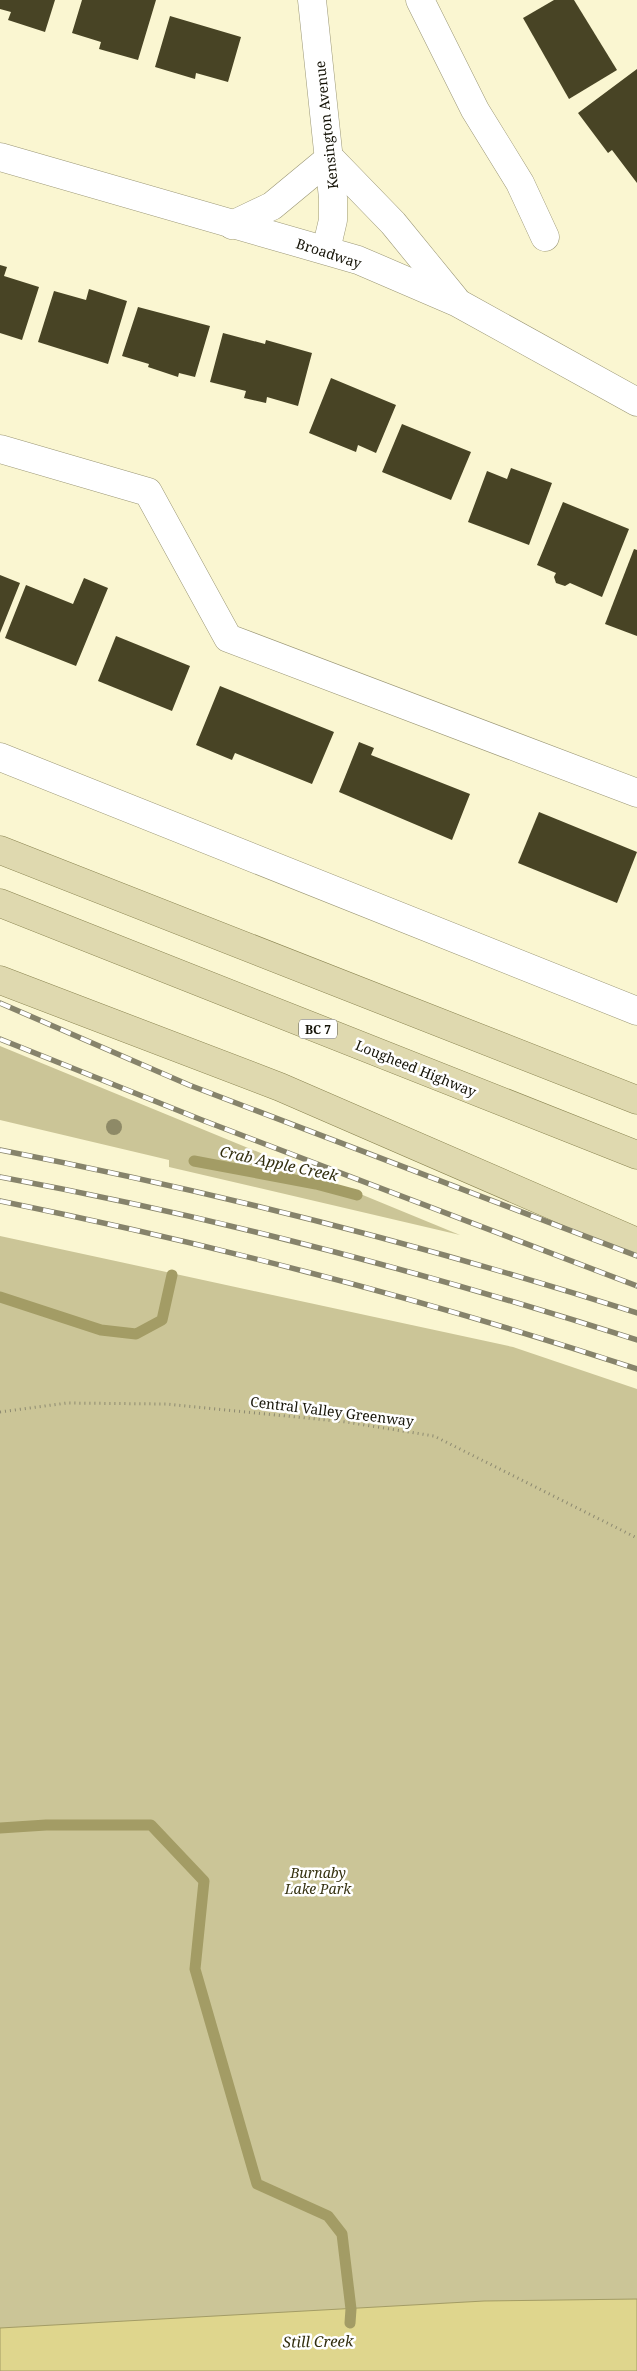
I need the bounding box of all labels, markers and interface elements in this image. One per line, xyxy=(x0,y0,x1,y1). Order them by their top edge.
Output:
street label: Kensington Avenue xyxy=(310,60,342,190)
street label: Broadway xyxy=(294,233,364,273)
road number: BC 7 xyxy=(299,1020,337,1038)
street label: Lougheed Highway xyxy=(353,1035,479,1101)
water label: Crab Apple Creek xyxy=(218,1141,340,1185)
street label: Central Valley Greenway xyxy=(249,1392,415,1430)
park label: Burnaby Lake Park xyxy=(284,1863,352,1898)
water label: Still Creek xyxy=(282,2330,354,2352)

